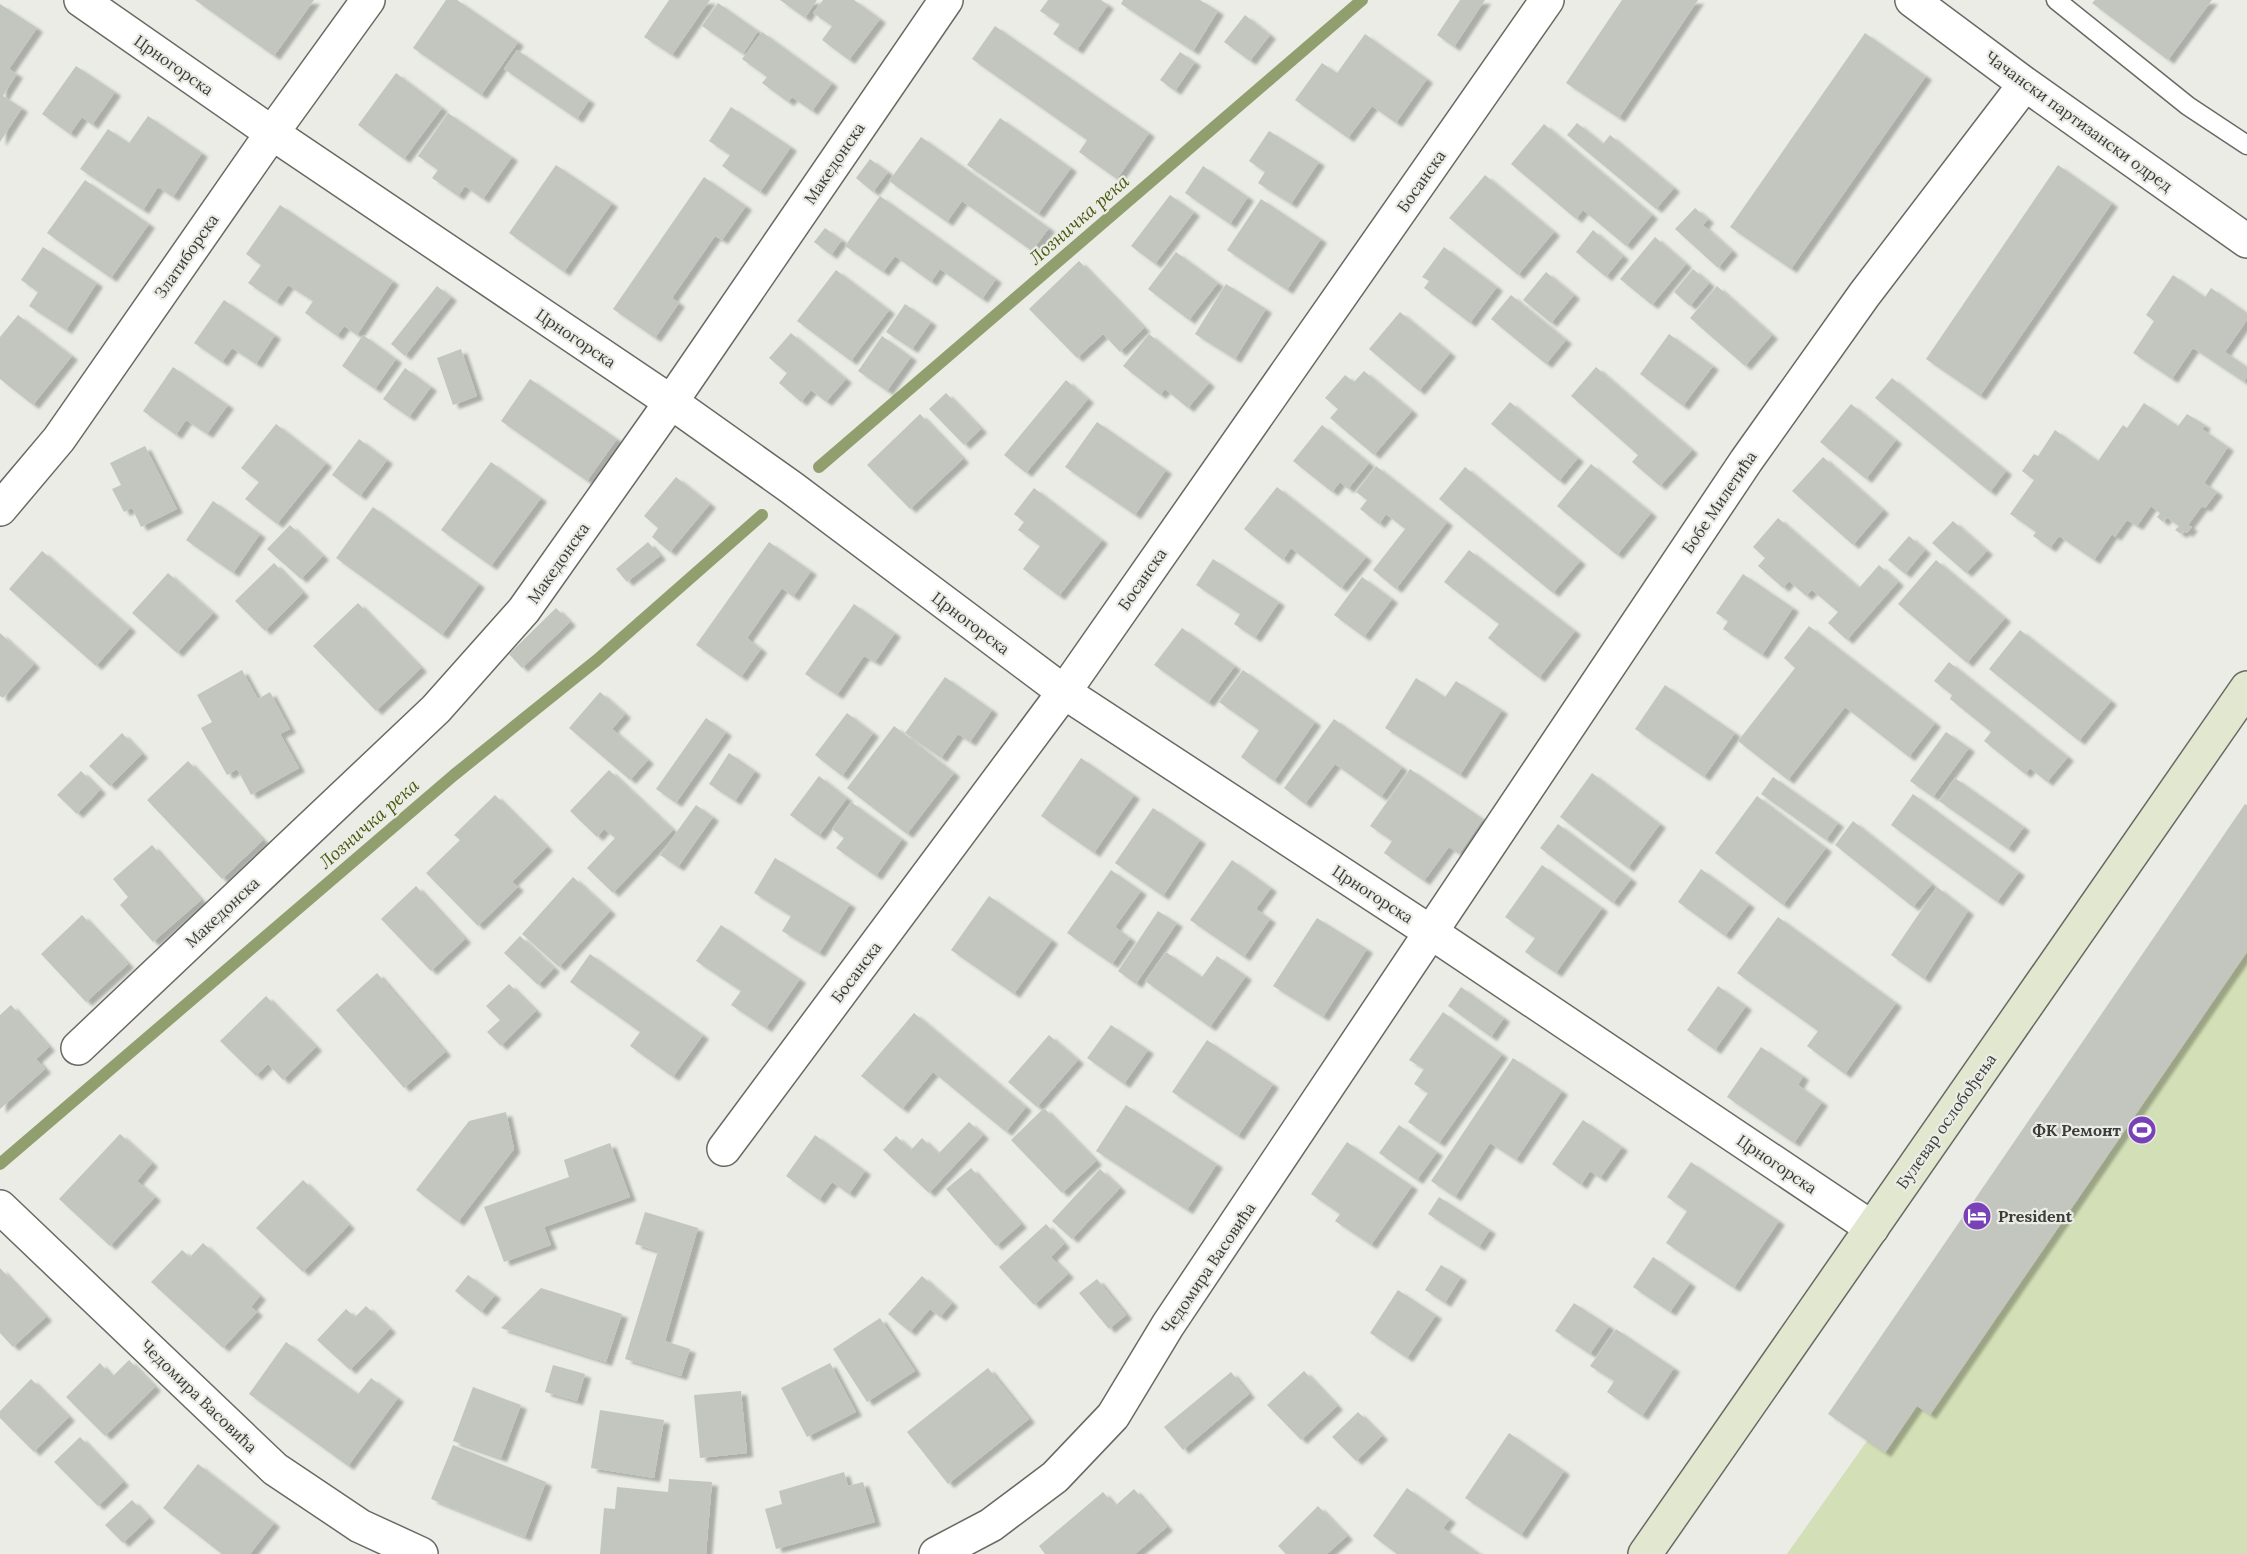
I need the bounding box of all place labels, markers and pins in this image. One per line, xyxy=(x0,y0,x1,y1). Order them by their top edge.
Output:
sports icon: ФК Ремонт xyxy=(2126,1114,2158,1146)
place label: ФК Ремонт xyxy=(2032,1120,2122,1140)
hotel icon: President xyxy=(1961,1200,1993,1232)
place label: President xyxy=(1998,1206,2073,1226)

